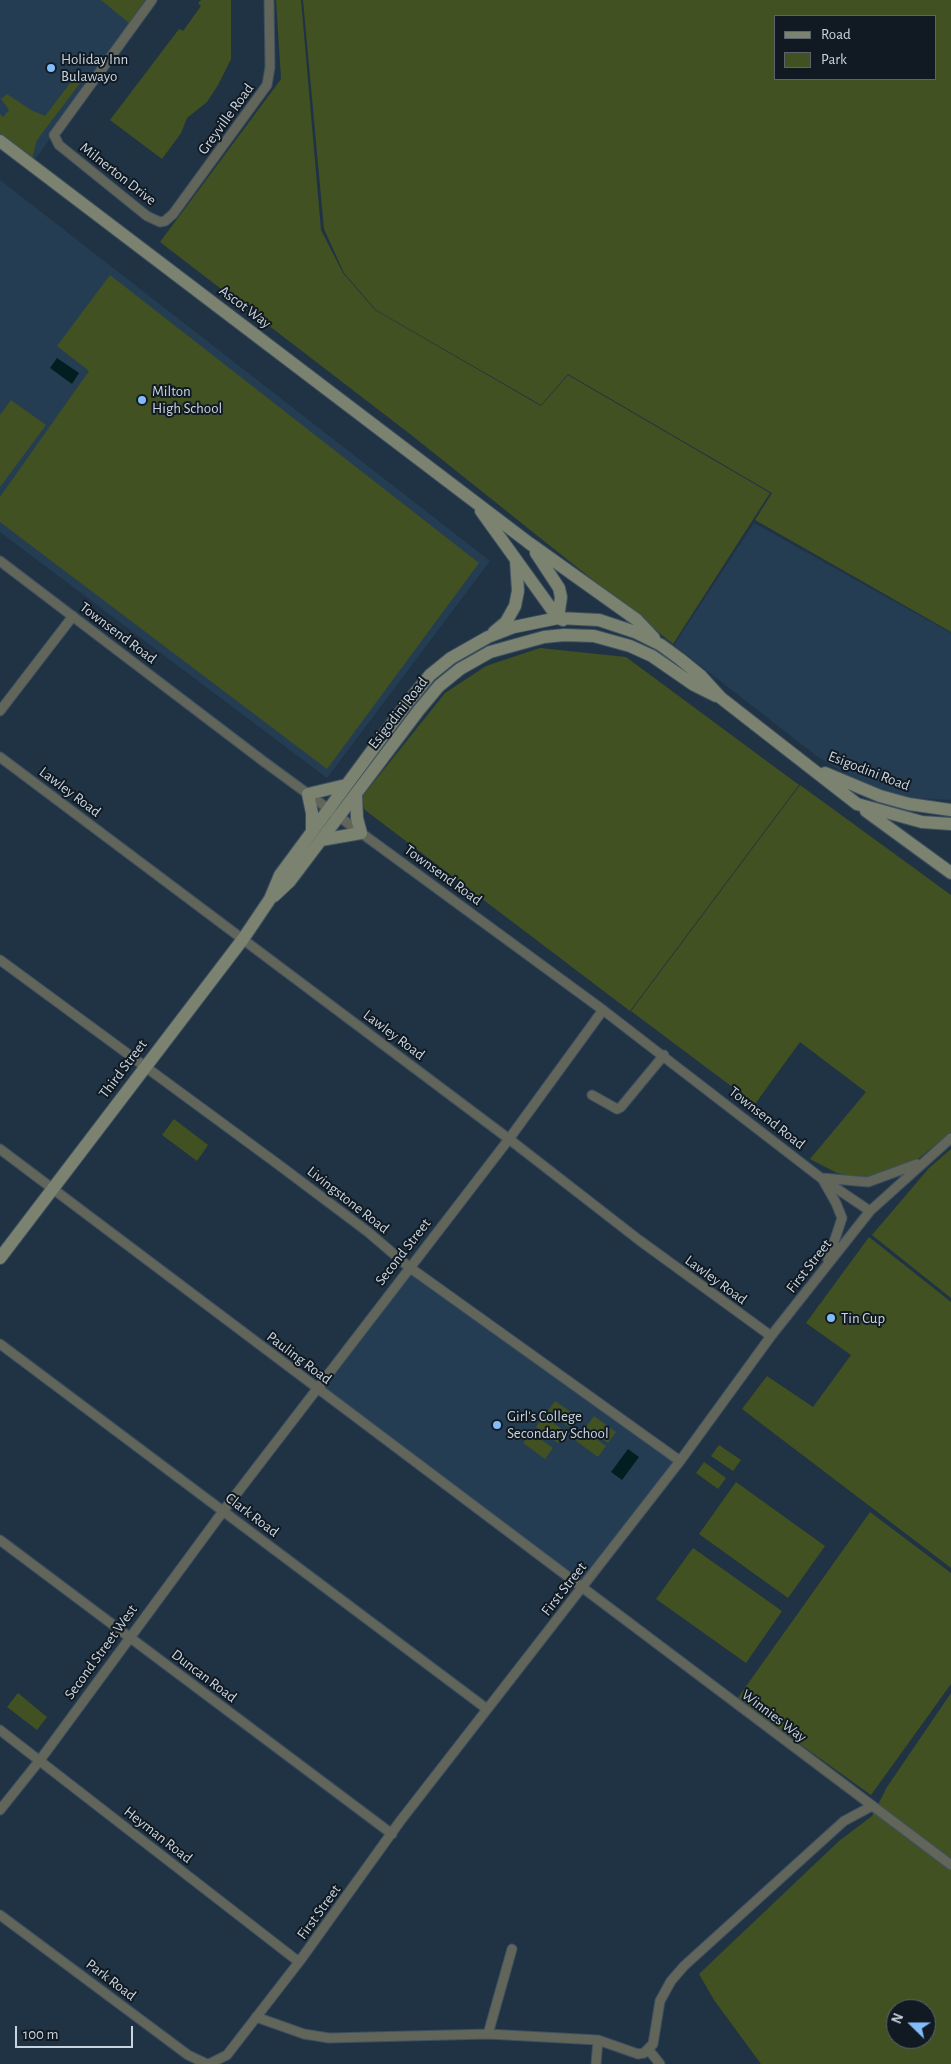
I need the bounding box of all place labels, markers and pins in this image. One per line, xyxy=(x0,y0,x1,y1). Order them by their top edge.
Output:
place label: Holiday Inn Bulawayo xyxy=(61,50,128,85)
marker: Holiday Inn Bulawayo xyxy=(45,62,57,74)
place label: Milton High School xyxy=(152,382,222,417)
marker: Milton High School xyxy=(136,394,148,406)
place label: Tin Cup xyxy=(841,1309,885,1327)
marker: Tin Cup xyxy=(825,1312,837,1324)
place label: Girl's College Secondary School xyxy=(507,1407,609,1442)
marker: Girl's College Secondary School xyxy=(491,1419,503,1431)

